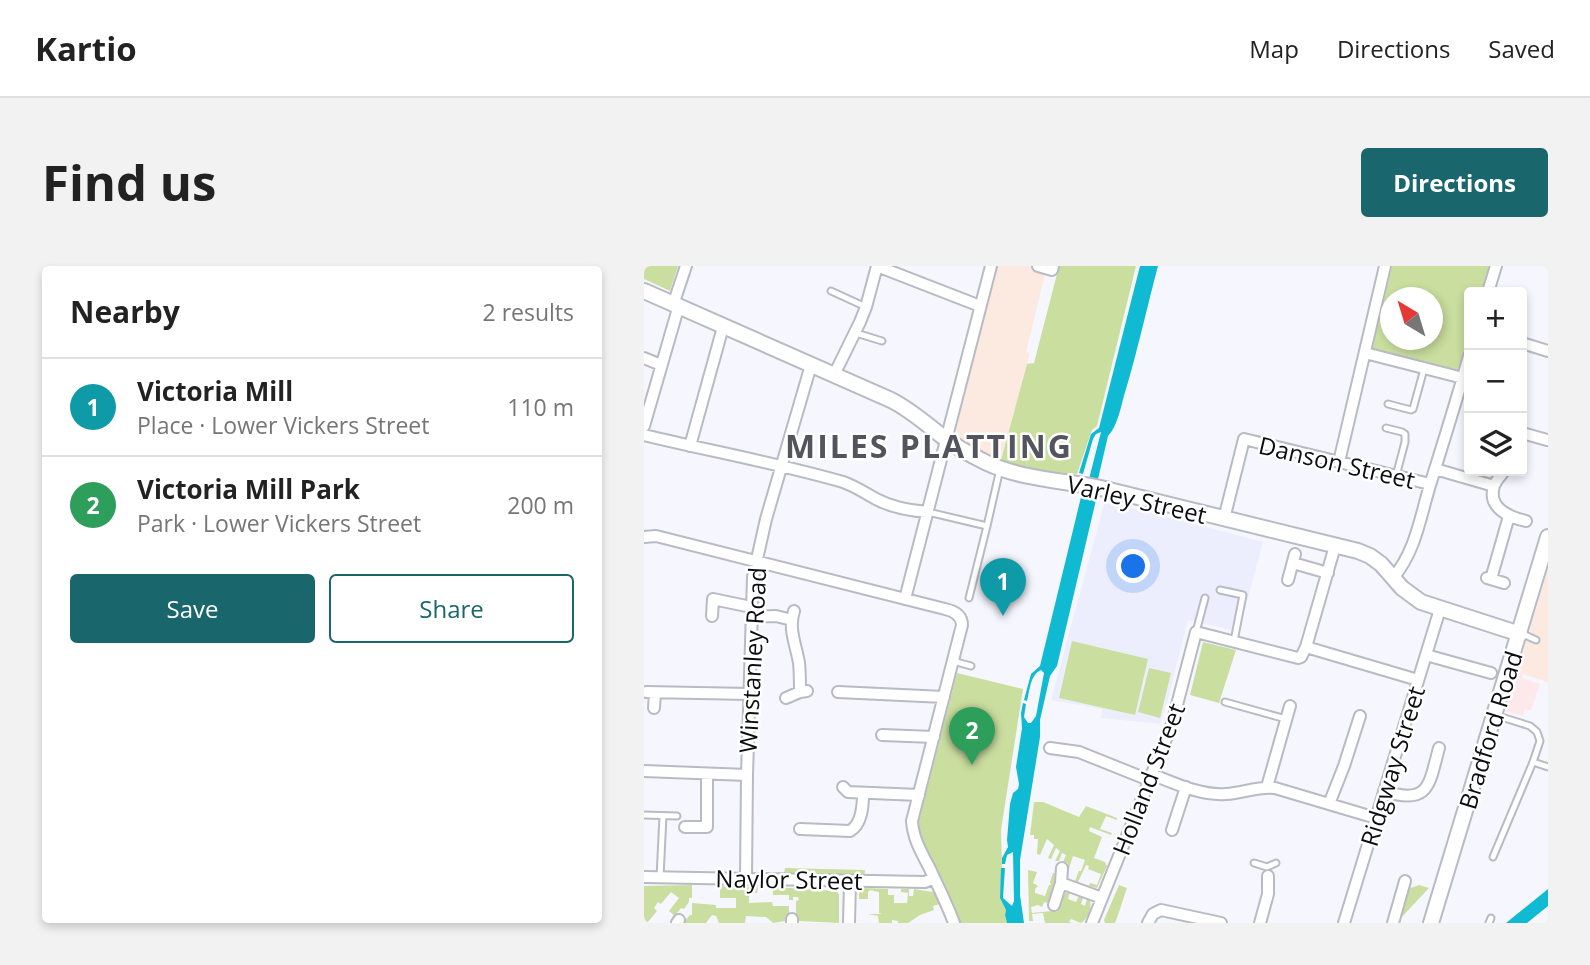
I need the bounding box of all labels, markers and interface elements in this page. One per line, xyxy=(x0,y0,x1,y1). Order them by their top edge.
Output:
text: Kartio xyxy=(35,26,137,71)
text: Map xyxy=(1249,32,1299,65)
text: Directions xyxy=(1337,32,1450,65)
text: Saved xyxy=(1488,32,1555,65)
button: Directions xyxy=(1361,148,1548,217)
text: Find us xyxy=(42,149,216,215)
north arrow xyxy=(1380,287,1443,350)
map controls xyxy=(1464,287,1527,476)
button: + xyxy=(1464,287,1527,350)
text: Nearby xyxy=(70,291,180,332)
text: 2 results xyxy=(483,296,574,328)
button: − xyxy=(1464,350,1527,413)
text: Victoria Mill xyxy=(137,373,293,409)
text: 1 xyxy=(86,391,100,423)
text: 110 m xyxy=(507,391,574,423)
text: Place · Lower Vickers Street xyxy=(137,409,429,441)
button: layers xyxy=(1464,413,1527,476)
district label: MILES PLATTING xyxy=(785,424,1073,467)
street label: Danson Street xyxy=(1256,428,1418,496)
street label: Varley Street xyxy=(1064,467,1210,531)
text: Victoria Mill Park xyxy=(137,471,360,507)
text: 2 xyxy=(86,489,100,521)
text: 200 m xyxy=(507,489,574,521)
text: Park · Lower Vickers Street xyxy=(137,507,421,539)
your location xyxy=(1116,549,1150,583)
pin: 1 xyxy=(980,558,1026,616)
street label: Winstanley Road xyxy=(731,566,773,754)
button: Save xyxy=(70,574,315,643)
button: Share xyxy=(329,574,574,643)
street label: Bradford Road xyxy=(1450,647,1530,813)
street label: Ridgway Street xyxy=(1352,682,1432,850)
street label: Holland Street xyxy=(1104,698,1192,860)
pin: 2 xyxy=(949,707,995,765)
street label: Naylor Street xyxy=(715,861,863,897)

